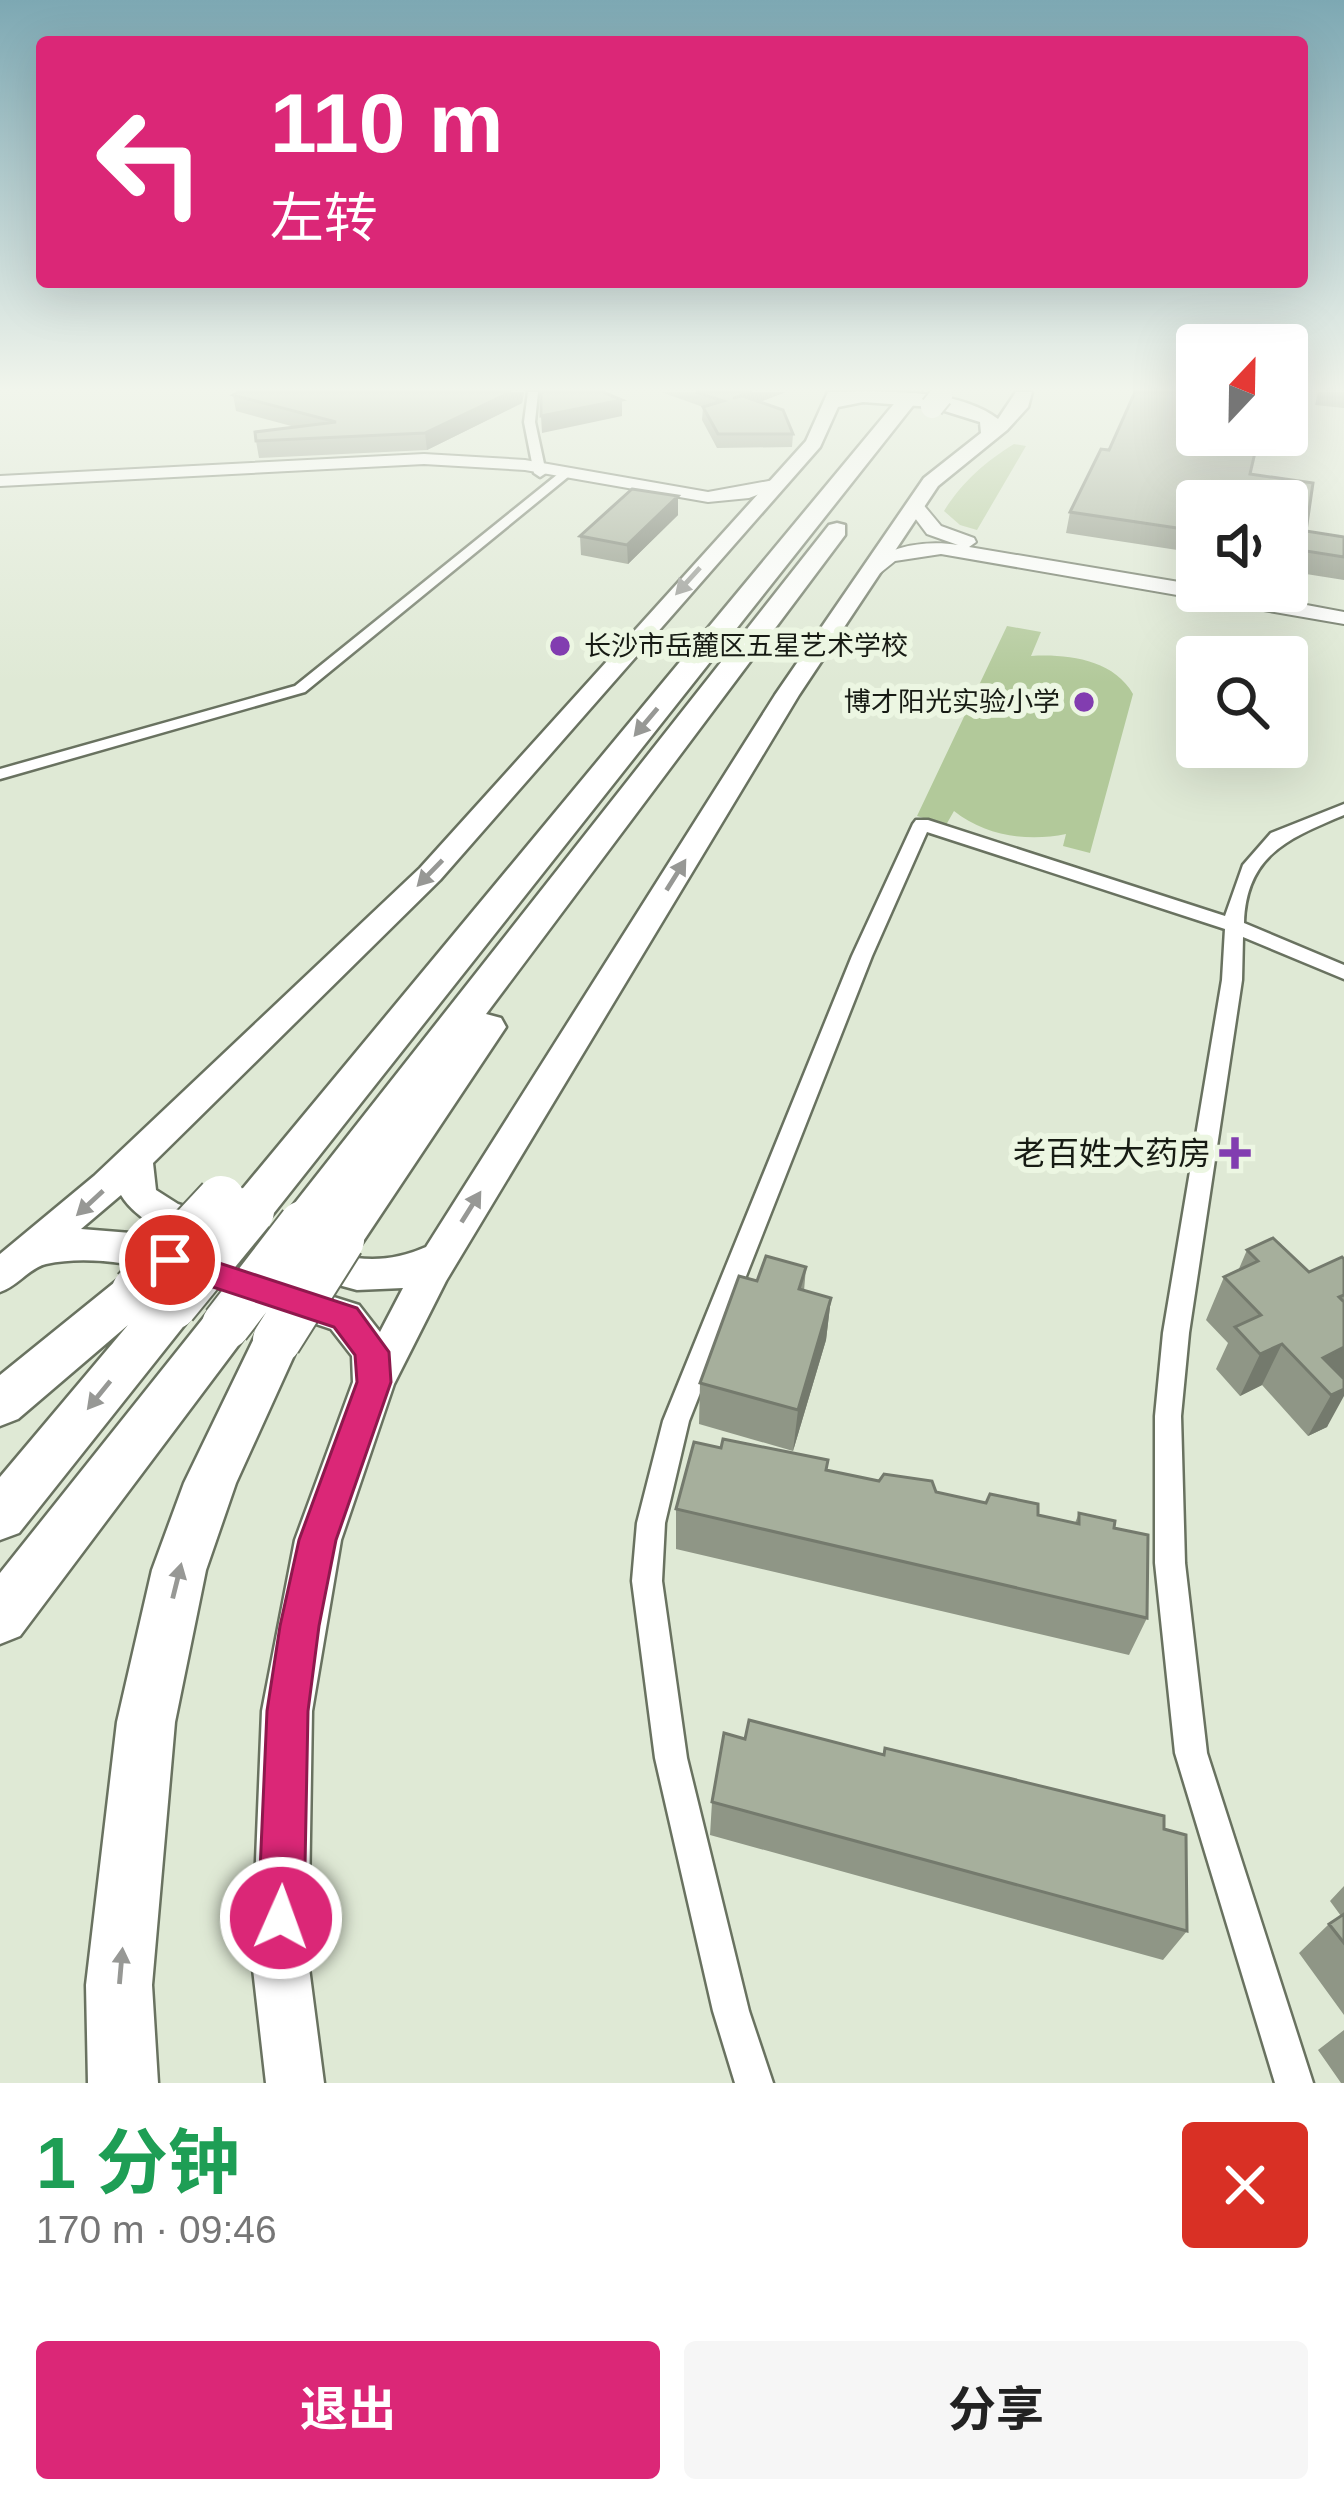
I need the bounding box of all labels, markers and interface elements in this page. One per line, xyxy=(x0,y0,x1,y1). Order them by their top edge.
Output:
text: 110 m xyxy=(270,76,504,170)
icon: left xyxy=(72,84,228,240)
text: 左转 xyxy=(270,188,378,248)
north arrow xyxy=(1176,324,1308,456)
map controls xyxy=(1176,324,1308,768)
button: sound xyxy=(1176,480,1308,612)
one-way arrow xyxy=(675,566,702,596)
place label: 长沙市岳麓区五星艺术学校 xyxy=(584,631,908,661)
marker: 长沙市岳麓区五星艺术学校 xyxy=(547,633,573,659)
button: search xyxy=(1176,636,1308,768)
place label: 博才阳光实验小学 xyxy=(844,687,1060,717)
marker: 博才阳光实验小学 xyxy=(1071,689,1097,715)
one-way arrow xyxy=(633,707,659,737)
one-way arrow xyxy=(416,858,444,887)
one-way arrow xyxy=(665,858,686,892)
place label: 老百姓大药房 xyxy=(1013,1135,1211,1172)
marker: 老百姓大药房 xyxy=(1222,1140,1248,1166)
one-way arrow xyxy=(75,1188,104,1216)
one-way arrow xyxy=(460,1190,481,1224)
pin xyxy=(119,1209,221,1311)
icon: arrive xyxy=(137,1227,203,1293)
one-way arrow xyxy=(86,1380,112,1410)
one-way arrow xyxy=(168,1562,187,1599)
position arrow xyxy=(218,1855,344,1981)
one-way arrow xyxy=(112,1947,131,1984)
button: close xyxy=(1182,2122,1308,2248)
text: 1 分钟 xyxy=(36,2123,240,2203)
text: 170 m · 09:46 xyxy=(36,2208,277,2251)
button: 退出 xyxy=(36,2341,660,2479)
button: 分享 xyxy=(684,2341,1308,2479)

